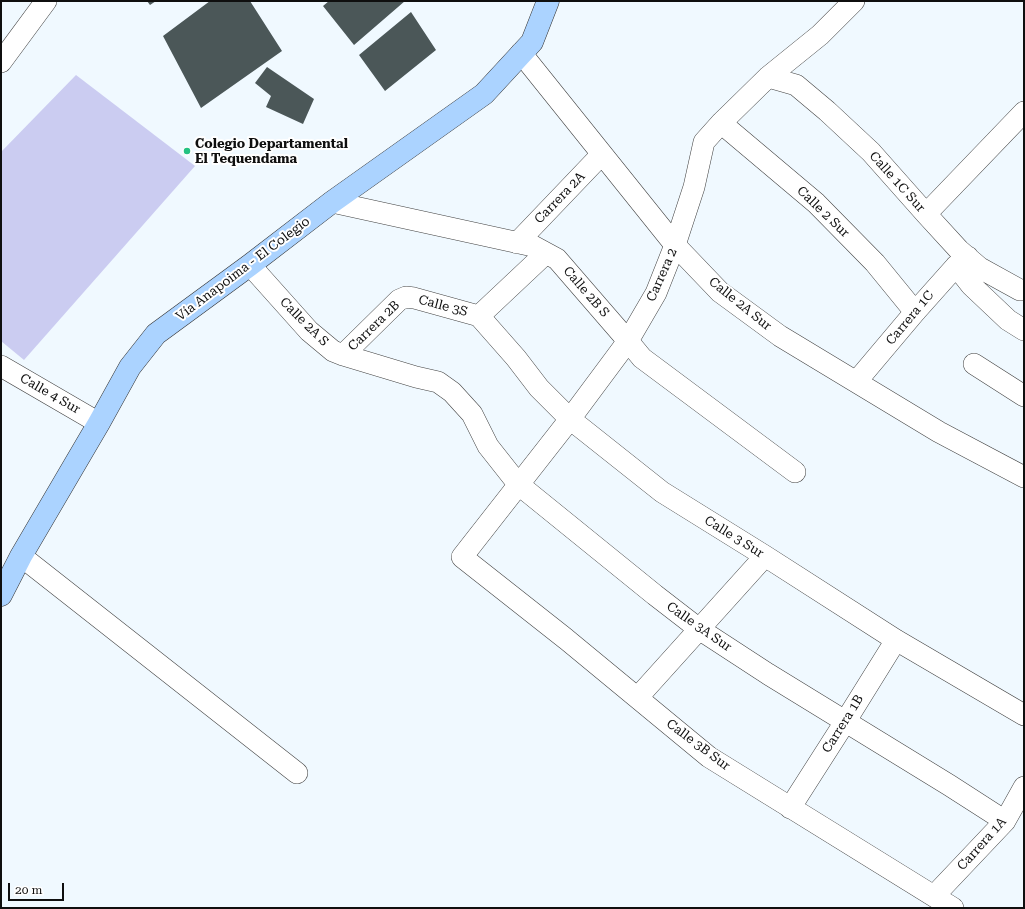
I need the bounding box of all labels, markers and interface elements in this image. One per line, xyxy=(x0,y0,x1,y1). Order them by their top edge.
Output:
place label: Colegio Departamental El Tequendama xyxy=(195,136,348,167)
marker: Colegio Departamental El Tequendama xyxy=(182,146,192,156)
street label: Calle 1C Sur xyxy=(866,148,928,216)
street label: Carrera 2A xyxy=(531,169,589,227)
street label: Calle 2 Sur xyxy=(794,183,852,241)
street label: Vía Anapoima - El Colegio xyxy=(173,214,313,324)
street label: Carrera 2 xyxy=(643,246,681,304)
street label: Calle 2B S xyxy=(560,263,612,321)
street label: Calle 2A Sur xyxy=(706,274,774,334)
street label: Carrera 1C xyxy=(883,288,937,348)
street label: Calle 3S xyxy=(417,292,469,320)
street label: Calle 2A S xyxy=(276,294,332,350)
street label: Carrera 2B xyxy=(345,298,403,354)
street label: Calle 4 Sur xyxy=(17,371,83,417)
street label: Calle 3 Sur xyxy=(701,513,767,561)
street label: Calle 3A Sur xyxy=(663,599,735,655)
street label: Carrera 1B xyxy=(819,692,867,756)
street label: Calle 3B Sur xyxy=(663,716,733,774)
street label: Carrera 1A xyxy=(954,814,1010,874)
scale bar xyxy=(10,875,66,901)
text: 20 m xyxy=(15,883,42,897)

